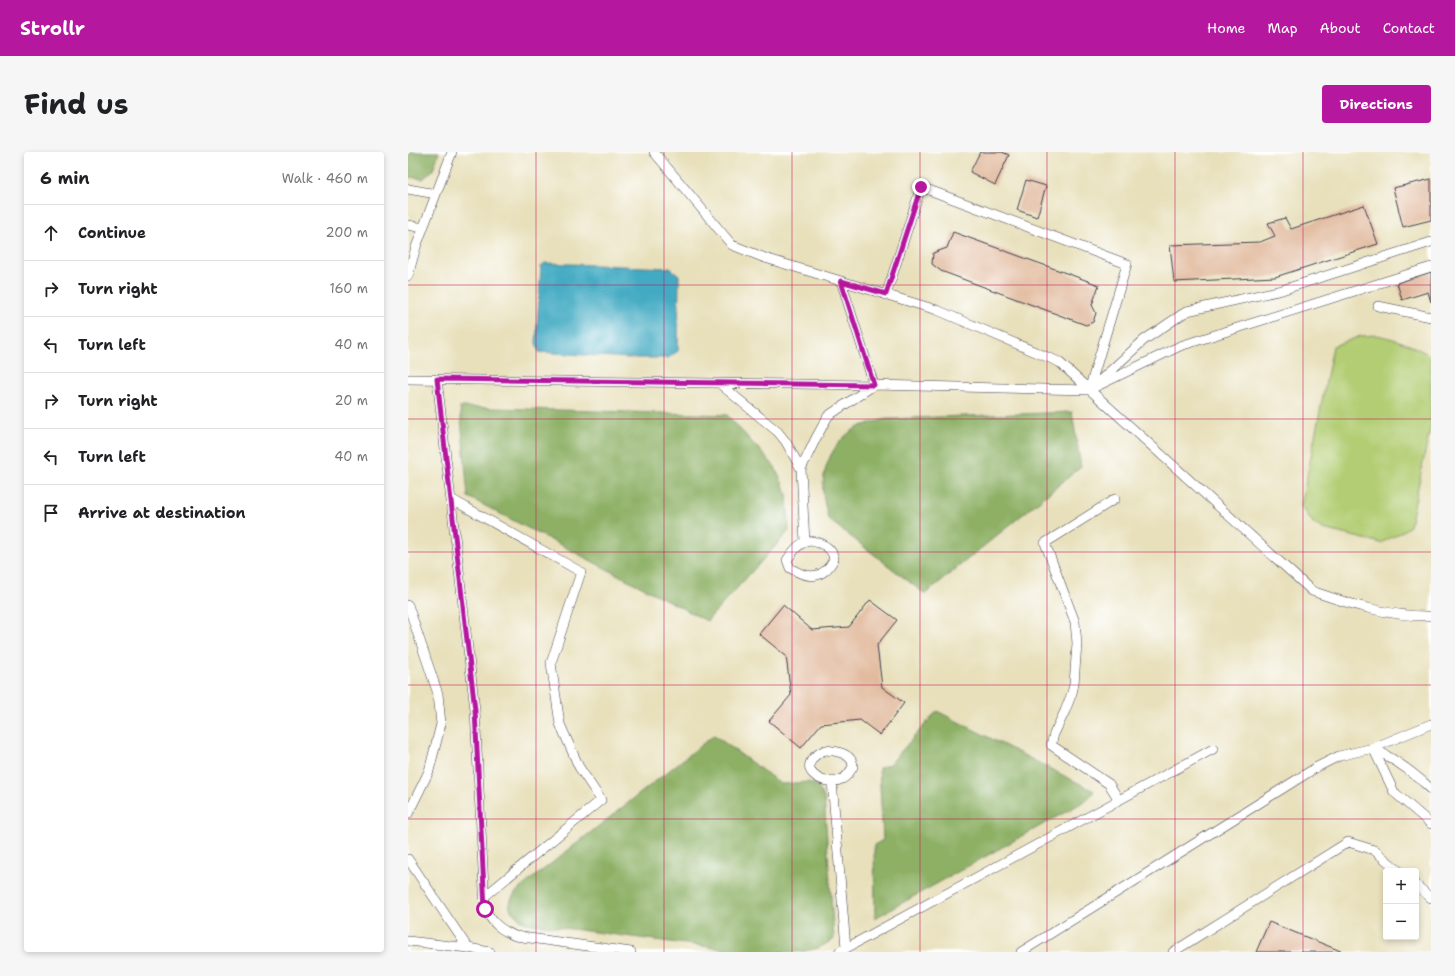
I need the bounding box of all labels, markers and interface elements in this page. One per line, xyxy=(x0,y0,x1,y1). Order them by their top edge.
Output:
text: Strollr xyxy=(20,16,85,41)
text: Home xyxy=(1207,19,1246,37)
text: Map xyxy=(1268,19,1298,37)
text: About xyxy=(1320,19,1361,37)
text: Contact xyxy=(1383,19,1435,37)
text: Find us xyxy=(24,85,129,123)
button: Directions xyxy=(1322,85,1431,123)
text: 6 min xyxy=(40,167,90,189)
text: Walk · 460 m xyxy=(282,170,368,187)
route end xyxy=(912,178,930,196)
icon: ahead xyxy=(40,222,62,244)
text: Continue xyxy=(78,223,146,243)
text: 200 m xyxy=(326,224,368,241)
icon: right xyxy=(40,278,62,300)
text: Turn right xyxy=(78,279,158,299)
text: 160 m xyxy=(330,280,368,297)
icon: left xyxy=(40,334,62,356)
text: Turn left xyxy=(78,335,146,355)
text: 40 m xyxy=(334,336,368,353)
icon: right xyxy=(40,390,62,412)
text: Turn right xyxy=(78,391,158,411)
text: 20 m xyxy=(335,392,368,409)
icon: left xyxy=(40,446,62,468)
text: Turn left xyxy=(78,447,146,467)
text: 40 m xyxy=(334,448,368,465)
icon: arrive xyxy=(40,502,62,524)
text: Arrive at destination xyxy=(78,503,246,523)
map controls xyxy=(1383,868,1419,940)
button: + xyxy=(1383,868,1419,904)
route start xyxy=(476,900,494,918)
button: − xyxy=(1383,904,1419,940)

